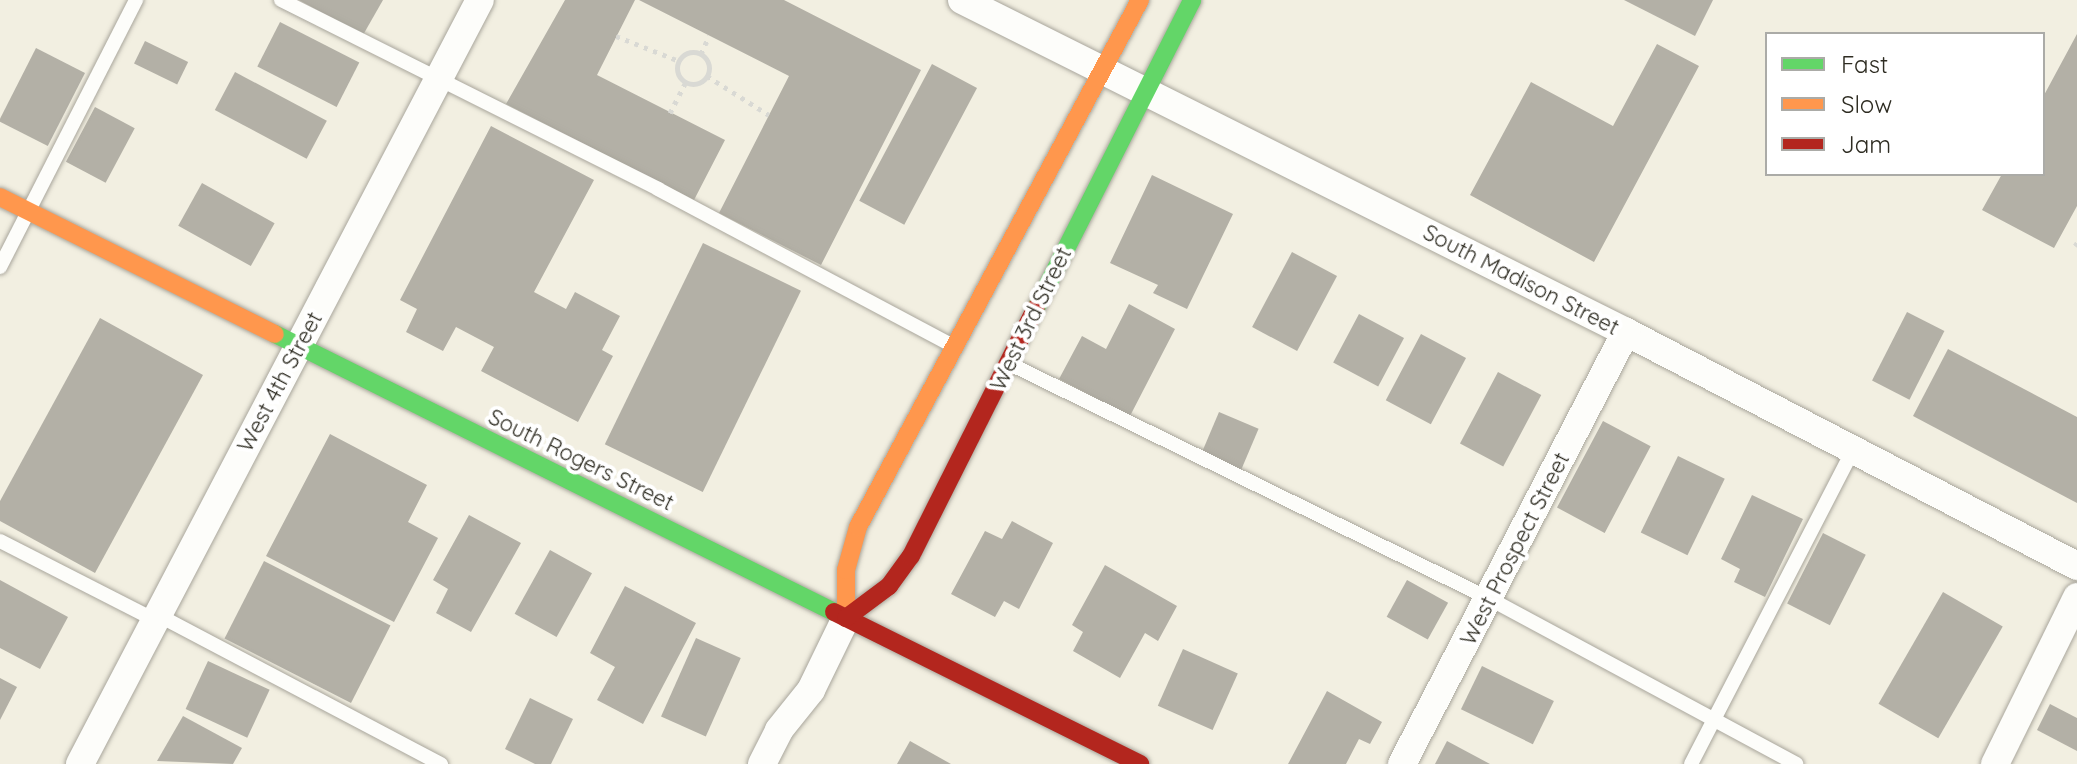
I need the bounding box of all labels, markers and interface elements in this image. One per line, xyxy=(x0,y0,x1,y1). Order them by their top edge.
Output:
legend xyxy=(1765,32,2045,176)
text: Fast xyxy=(1841,49,1888,79)
text: Slow xyxy=(1841,89,1892,119)
text: Jam xyxy=(1841,129,1891,159)
street label: South Madison Street xyxy=(1419,219,1623,341)
street label: West 3rd Street xyxy=(985,243,1077,395)
street label: West 4th Street xyxy=(232,307,328,457)
street label: South Rogers Street xyxy=(484,404,678,516)
street label: West Prospect Street xyxy=(1455,448,1575,650)

